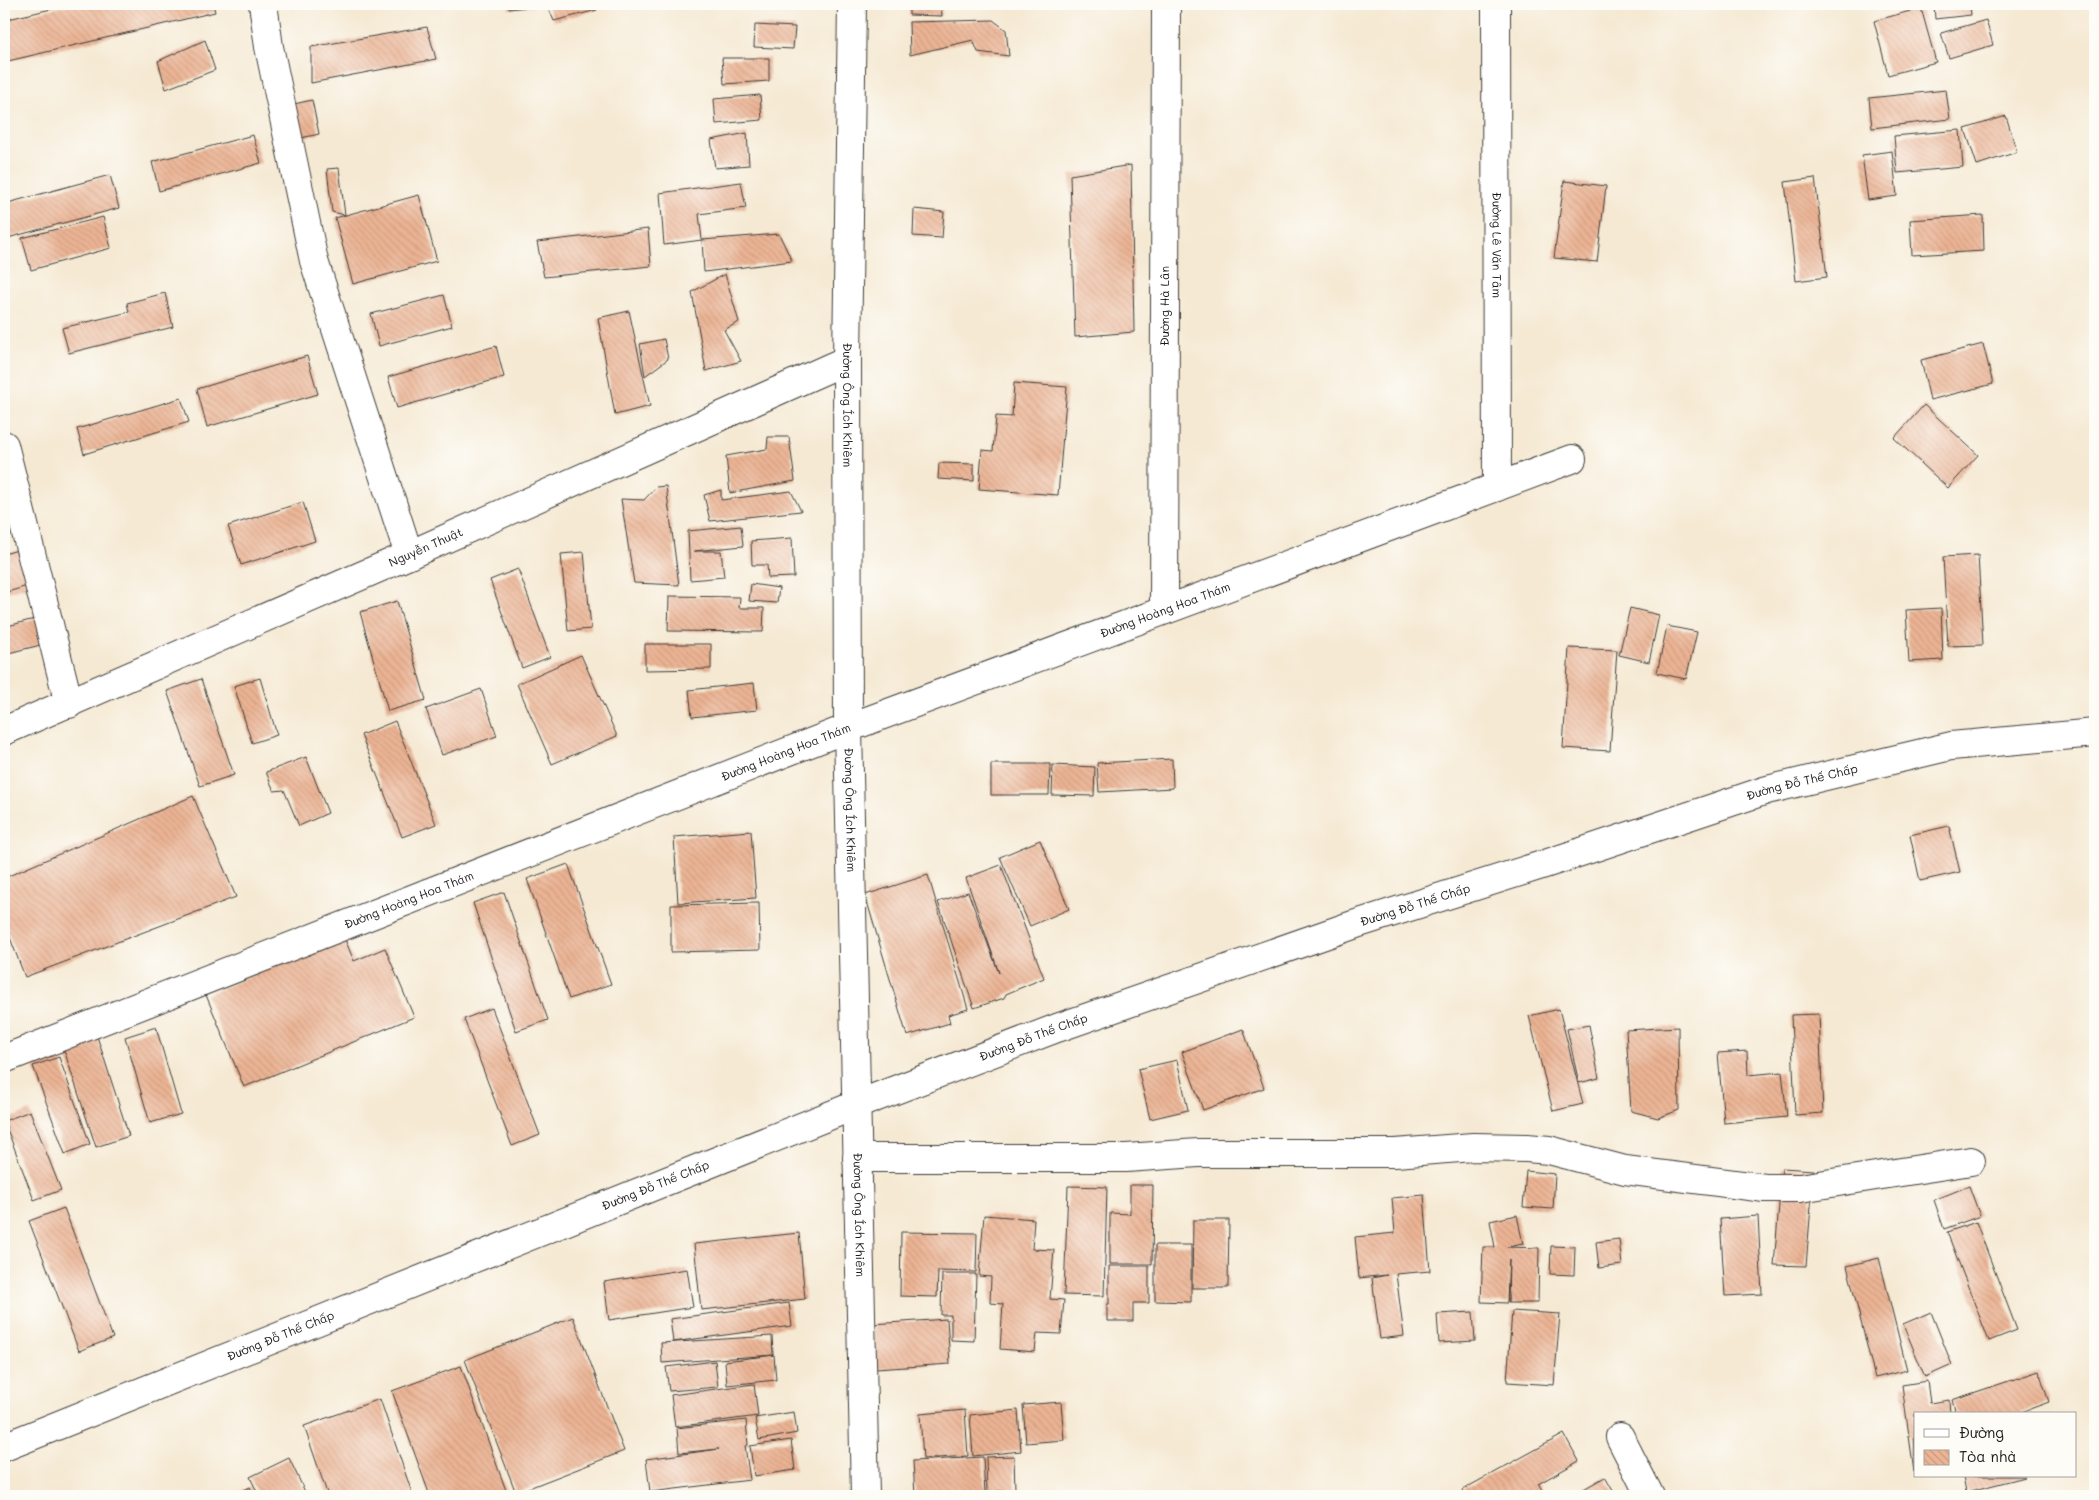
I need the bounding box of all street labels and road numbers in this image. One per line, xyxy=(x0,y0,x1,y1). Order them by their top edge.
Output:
street label: Đường Lê Văn Tâm xyxy=(1489,192,1506,298)
street label: Đường Hà Lân xyxy=(1156,266,1172,346)
street label: Đường Ông Ích Khiêm xyxy=(840,343,856,467)
street label: Nguyễn Thuật xyxy=(386,523,465,570)
street label: Đường Hoàng Hoa Thám xyxy=(1097,578,1232,641)
street label: Đường Hoàng Hoa Thám xyxy=(718,719,853,784)
street label: Đường Ông Ích Khiêm xyxy=(841,747,860,872)
street label: Đường Đỗ Thế Chấp xyxy=(1744,760,1859,803)
street label: Đường Hoàng Hoa Thám xyxy=(341,867,476,932)
street label: Đường Đỗ Thế Chấp xyxy=(1358,879,1472,929)
street label: Đường Đỗ Thế Chấp xyxy=(977,1009,1089,1064)
street label: Đường Ông Ích Khiêm xyxy=(850,1152,869,1277)
street label: Đường Đỗ Thế Chấp xyxy=(599,1156,711,1213)
street label: Đường Đỗ Thế Chấp xyxy=(224,1306,336,1364)

